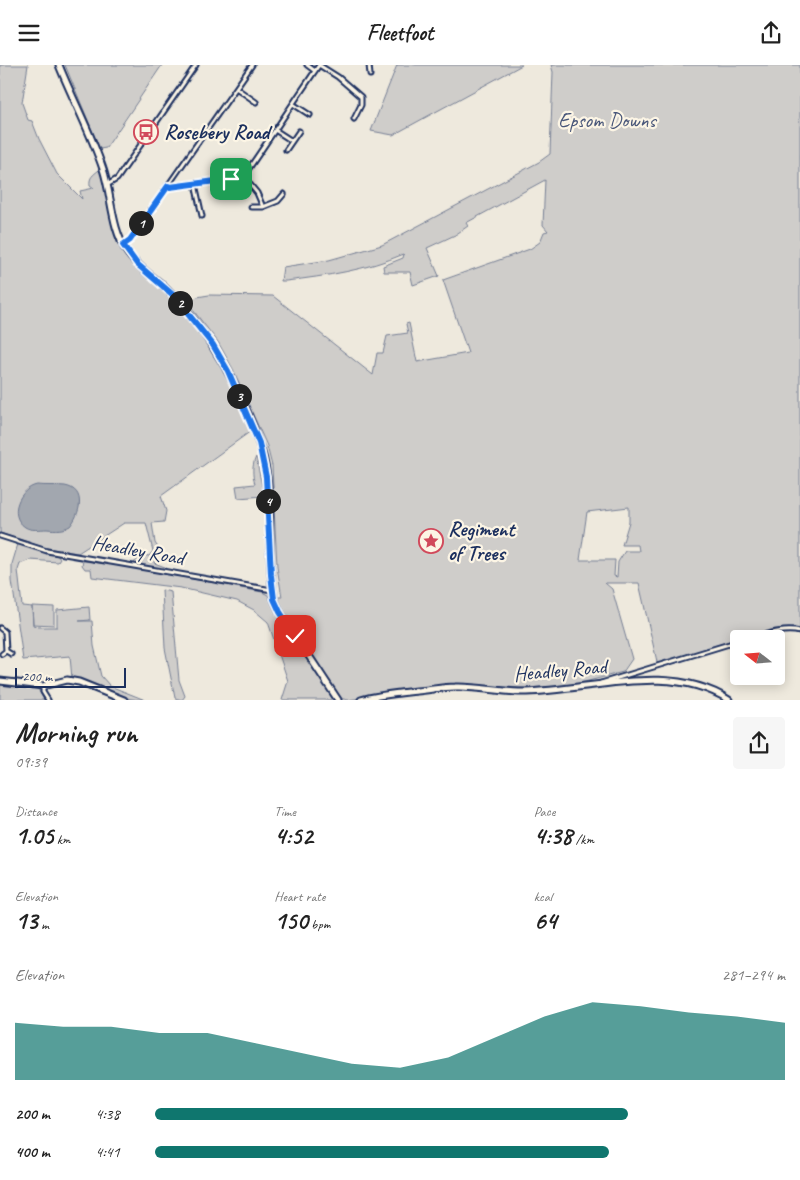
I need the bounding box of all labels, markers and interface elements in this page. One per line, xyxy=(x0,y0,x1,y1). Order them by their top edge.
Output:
icon: menu xyxy=(15,19,43,47)
text: Fleetfoot xyxy=(367,19,433,47)
icon: share xyxy=(757,19,785,47)
park label: Epsom Downs xyxy=(558,107,658,133)
bus stop icon: Rosebery Road xyxy=(133,119,159,145)
place label: Rosebery Road xyxy=(164,119,273,145)
pin xyxy=(210,158,252,200)
icon: arrive xyxy=(217,165,245,193)
pin: 1 xyxy=(128,211,154,235)
text: 1 xyxy=(138,215,145,232)
pin: 2 xyxy=(168,291,192,315)
text: 2 xyxy=(177,295,184,312)
pin: 3 xyxy=(226,383,252,409)
text: 3 xyxy=(236,388,243,405)
pin: 4 xyxy=(256,489,280,513)
text: 4 xyxy=(265,493,272,510)
place label: Regiment of Trees xyxy=(448,516,516,566)
place icon: Regiment of Trees xyxy=(418,528,444,554)
street label: Headley Road xyxy=(90,529,190,572)
pin xyxy=(274,615,316,657)
icon: check xyxy=(281,622,309,650)
north arrow xyxy=(730,630,785,685)
map controls xyxy=(730,630,785,685)
street label: Headley Road xyxy=(512,653,611,687)
scale bar xyxy=(15,665,126,688)
text: 200 m xyxy=(22,668,52,685)
text: Morning run xyxy=(15,715,137,750)
button: share xyxy=(733,717,785,769)
text: 09:39 xyxy=(15,752,47,772)
text: Distance xyxy=(15,803,57,820)
text: Time xyxy=(274,803,296,820)
text: Pace xyxy=(534,803,555,820)
text: 1.05 xyxy=(15,820,53,852)
text: 4:52 xyxy=(274,820,313,852)
text: 4:38 xyxy=(534,820,572,852)
text: km xyxy=(53,831,70,848)
text: /km xyxy=(572,831,594,848)
text: Elevation xyxy=(15,888,58,905)
text: Heart rate xyxy=(274,888,325,905)
text: kcal xyxy=(534,888,552,905)
text: 13 xyxy=(15,905,38,937)
text: 150 xyxy=(274,905,308,937)
text: 64 xyxy=(534,905,557,937)
text: m xyxy=(38,916,49,933)
text: bpm xyxy=(308,916,330,933)
text: Elevation xyxy=(15,965,64,985)
text: 281–294 m xyxy=(722,965,785,985)
text: 200 m xyxy=(15,1104,50,1124)
text: 4:38 xyxy=(95,1104,120,1124)
text: 400 m xyxy=(15,1142,50,1162)
text: 4:41 xyxy=(95,1142,120,1162)

